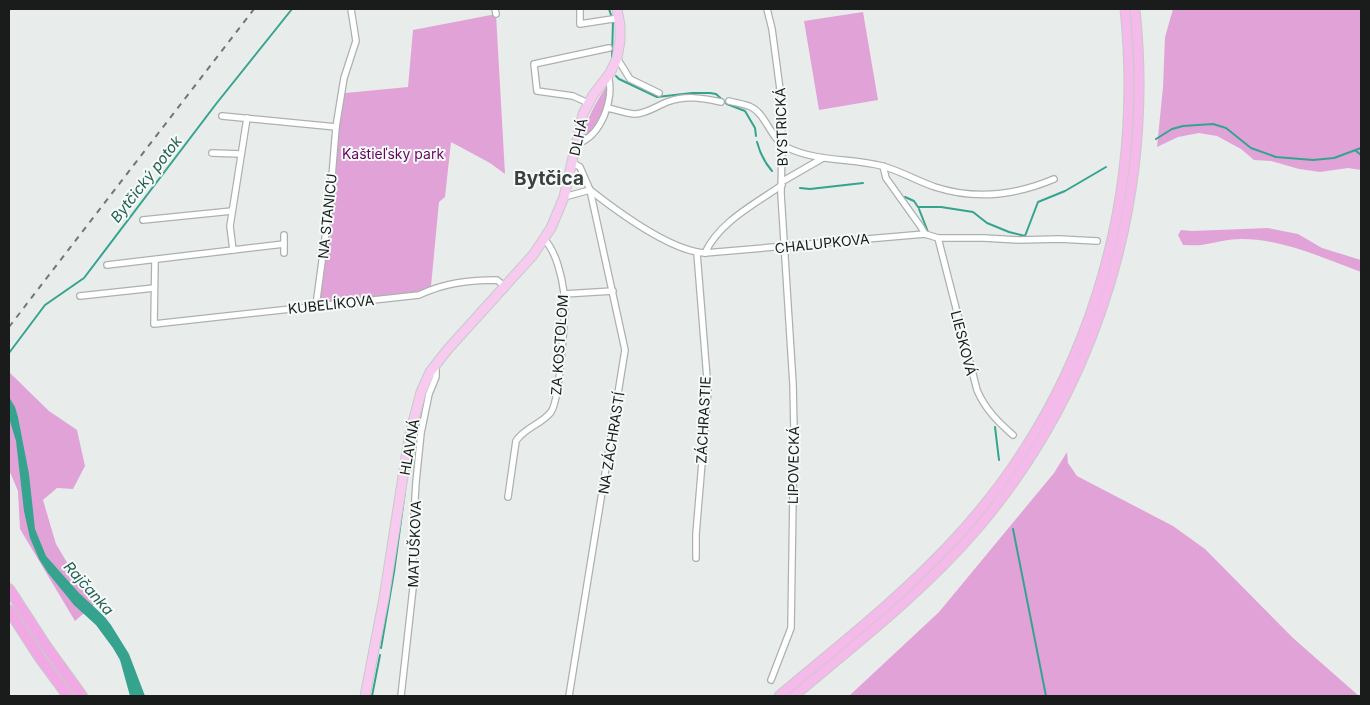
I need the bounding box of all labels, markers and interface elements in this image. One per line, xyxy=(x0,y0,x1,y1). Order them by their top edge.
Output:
street label: BYSTRICKÁ xyxy=(771,87,791,167)
street label: DLHÁ xyxy=(565,116,591,157)
water label: Bytčický potok xyxy=(106,131,186,226)
park label: Kaštieľsky park xyxy=(342,145,444,162)
district label: Bytčica xyxy=(514,167,584,190)
street label: NA STANICU xyxy=(314,173,340,259)
street label: CHALUPKOVA xyxy=(774,230,871,256)
street label: KUBELÍKOVA xyxy=(287,291,375,317)
street label: ZA KOSTOLOM xyxy=(547,294,571,396)
street label: LIESKOVÁ xyxy=(948,309,980,378)
street label: ZÁCHRASTIE xyxy=(692,376,714,464)
street label: NA ZÁCHRASTÍ xyxy=(595,390,628,495)
street label: HLAVNÁ xyxy=(396,417,422,476)
street label: LIPOVECKÁ xyxy=(784,425,802,504)
street label: MATUŠKOVA xyxy=(404,500,424,588)
water label: Rajčanka xyxy=(60,557,118,619)

